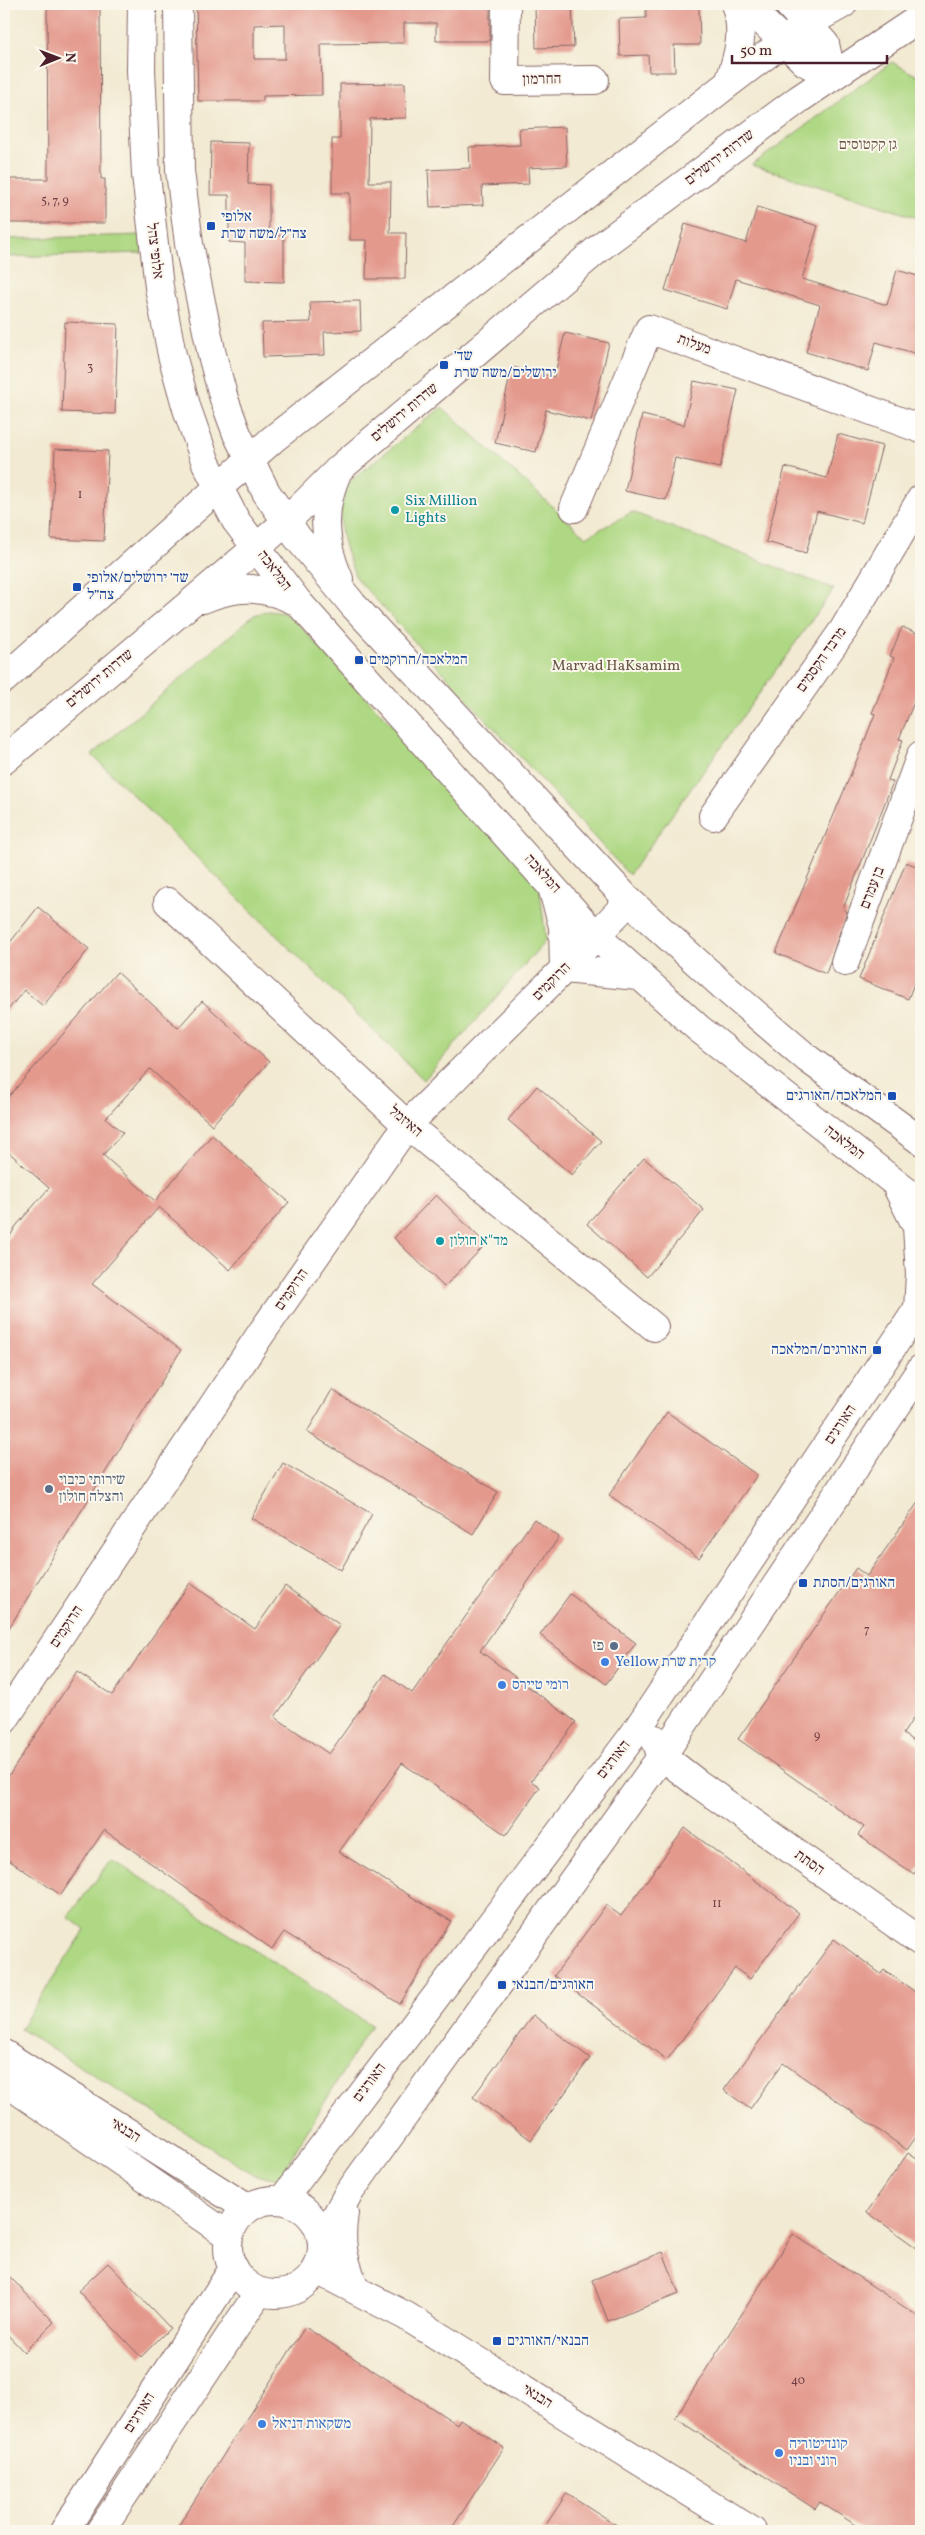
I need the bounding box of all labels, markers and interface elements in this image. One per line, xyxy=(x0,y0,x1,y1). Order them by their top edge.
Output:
north arrow xyxy=(32,32,82,82)
scale bar xyxy=(732,32,888,64)
text: 50 m xyxy=(740,41,772,62)
text: N xyxy=(60,53,79,63)
street label: החרמון xyxy=(522,69,562,91)
street label: שדרות ירושלים xyxy=(681,125,759,191)
park label: גן קקטוסים xyxy=(839,135,897,156)
house number: 5, 7, 9 xyxy=(41,193,69,209)
place label: אלופי צה״ל/משה שרת xyxy=(221,207,307,245)
marker: אלופי צה״ל/משה שרת xyxy=(205,220,217,232)
street label: אלופי צהל xyxy=(140,222,168,280)
street label: מעלות xyxy=(674,329,714,361)
place label: שד׳ ירושלים/משה שרת xyxy=(454,346,556,384)
marker: שד׳ ירושלים/משה שרת xyxy=(438,359,450,371)
house number: 3 xyxy=(87,360,93,376)
street label: שדרות ירושלים xyxy=(367,379,443,447)
house number: 1 xyxy=(78,487,82,503)
place label: Six Million Lights xyxy=(405,491,478,529)
marker: Six Million Lights xyxy=(389,504,401,516)
street label: המלאכה xyxy=(252,546,296,596)
place label: שד׳ ירושלים/אלופי צה״ל xyxy=(87,568,189,606)
marker: שד׳ ירושלים/אלופי צה״ל xyxy=(71,581,83,593)
street label: מרבד הקסמים xyxy=(792,623,852,697)
street label: שדרות ירושלים xyxy=(62,645,138,713)
place label: המלאכה/הרוקמים xyxy=(369,650,468,671)
marker: המלאכה/הרוקמים xyxy=(353,654,365,666)
park label: Marvad HaKsamim xyxy=(552,656,680,677)
street label: המלאכה xyxy=(519,850,565,898)
street label: בן עמרם xyxy=(855,864,891,912)
street label: הרוקמים xyxy=(528,958,576,1006)
place label: המלאכה/האורגים xyxy=(786,1086,882,1107)
marker: המלאכה/האורגים xyxy=(886,1090,898,1102)
street label: האיזמל xyxy=(383,1101,427,1143)
street label: המלאכה xyxy=(819,1120,869,1166)
place label: מד"א חולון xyxy=(450,1231,508,1252)
marker: מד"א חולון xyxy=(434,1235,446,1247)
street label: הרוקמים xyxy=(270,1265,314,1315)
place label: האורגים/המלאכה xyxy=(771,1340,867,1361)
marker: האורגים/המלאכה xyxy=(871,1344,883,1356)
street label: האורגים xyxy=(820,1401,862,1449)
place label: שירותי כיבוי והצלה חולון xyxy=(59,1470,125,1508)
marker: שירותי כיבוי והצלה חולון xyxy=(43,1483,55,1495)
place label: האורגים/הסתת xyxy=(813,1573,895,1594)
marker: האורגים/הסתת xyxy=(797,1577,809,1589)
street label: הרוקמים xyxy=(45,1602,89,1652)
house number: 7 xyxy=(864,1622,870,1638)
place label: פז xyxy=(593,1636,604,1657)
marker: פז xyxy=(608,1640,620,1652)
place label: Yellow קרית שרת xyxy=(615,1652,716,1673)
marker: Yellow קרית שרת xyxy=(599,1656,611,1668)
place label: רומי טיירס xyxy=(512,1675,569,1696)
marker: רומי טיירס xyxy=(496,1679,508,1691)
house number: 9 xyxy=(814,1728,820,1744)
street label: האורגים xyxy=(592,1736,636,1784)
street label: הסתת xyxy=(790,1845,828,1881)
house number: 11 xyxy=(712,1896,722,1912)
place label: האורגים/הבנאי xyxy=(512,1975,594,1996)
marker: האורגים/הבנאי xyxy=(496,1979,508,1991)
street label: האורגים xyxy=(348,2059,392,2107)
street label: הבנאי xyxy=(106,2114,144,2148)
place label: הבנאי/האורגים xyxy=(507,2331,589,2352)
marker: הבנאי/האורגים xyxy=(491,2335,503,2347)
house number: 40 xyxy=(791,2373,805,2389)
street label: הבנאי xyxy=(518,2380,556,2414)
street label: האורגים xyxy=(119,2389,161,2437)
place label: משקאות דניאל xyxy=(272,2414,351,2435)
marker: משקאות דניאל xyxy=(256,2418,268,2430)
place label: קונדיטוריה רוני ובניו xyxy=(789,2434,848,2472)
marker: קונדיטוריה רוני ובניו xyxy=(773,2447,785,2459)

